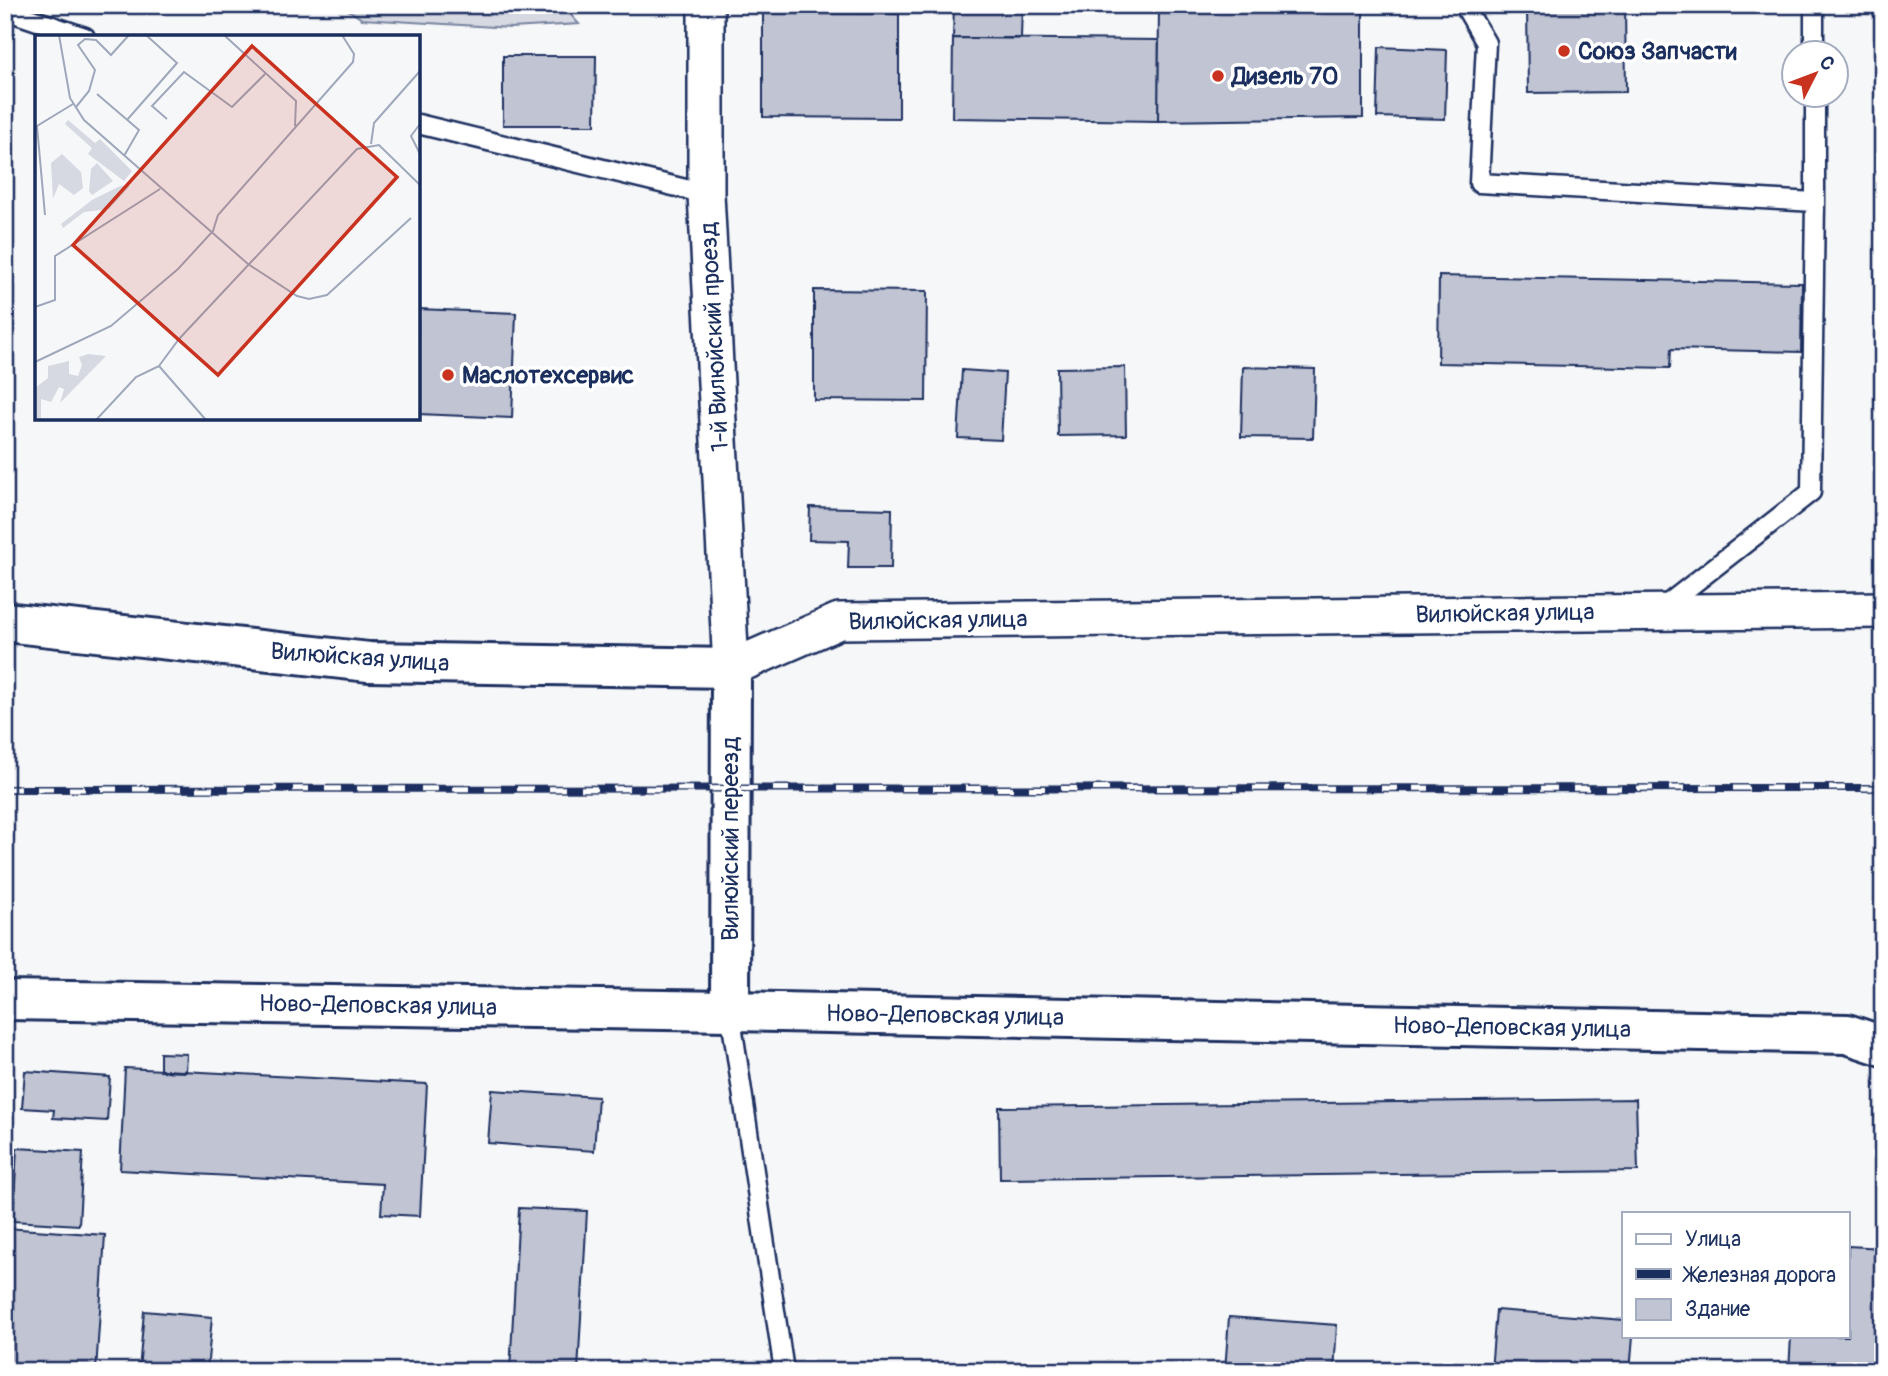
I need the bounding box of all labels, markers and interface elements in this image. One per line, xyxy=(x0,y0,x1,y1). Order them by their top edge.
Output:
inset map xyxy=(35,35,420,420)
place label: Союз Запчасти xyxy=(1578,37,1737,66)
north arrow xyxy=(1780,38,1850,108)
marker: Союз Запчасти xyxy=(1556,43,1572,59)
text: С xyxy=(1814,51,1840,76)
place label: Дизель 70 xyxy=(1230,62,1338,91)
marker: Дизель 70 xyxy=(1210,68,1226,84)
street label: 1-й Вилюйский проезд xyxy=(694,221,735,452)
place label: Маслотехсервис xyxy=(462,361,634,390)
marker: Маслотехсервис xyxy=(440,367,456,383)
street label: Вилюйская улица xyxy=(1415,597,1595,630)
street label: Вилюйская улица xyxy=(848,604,1028,637)
street label: Вилюйская улица xyxy=(270,637,450,678)
street label: Вилюйский переезд xyxy=(716,736,745,941)
street label: Ново-Деповская улица xyxy=(259,989,497,1022)
street label: Ново-Деповская улица xyxy=(826,999,1064,1032)
street label: Ново-Деповская улица xyxy=(1393,1011,1631,1044)
legend xyxy=(1622,1212,1850,1338)
text: Улица xyxy=(1685,1226,1741,1253)
text: Железная дорога xyxy=(1682,1262,1836,1289)
text: Здание xyxy=(1685,1296,1751,1323)

